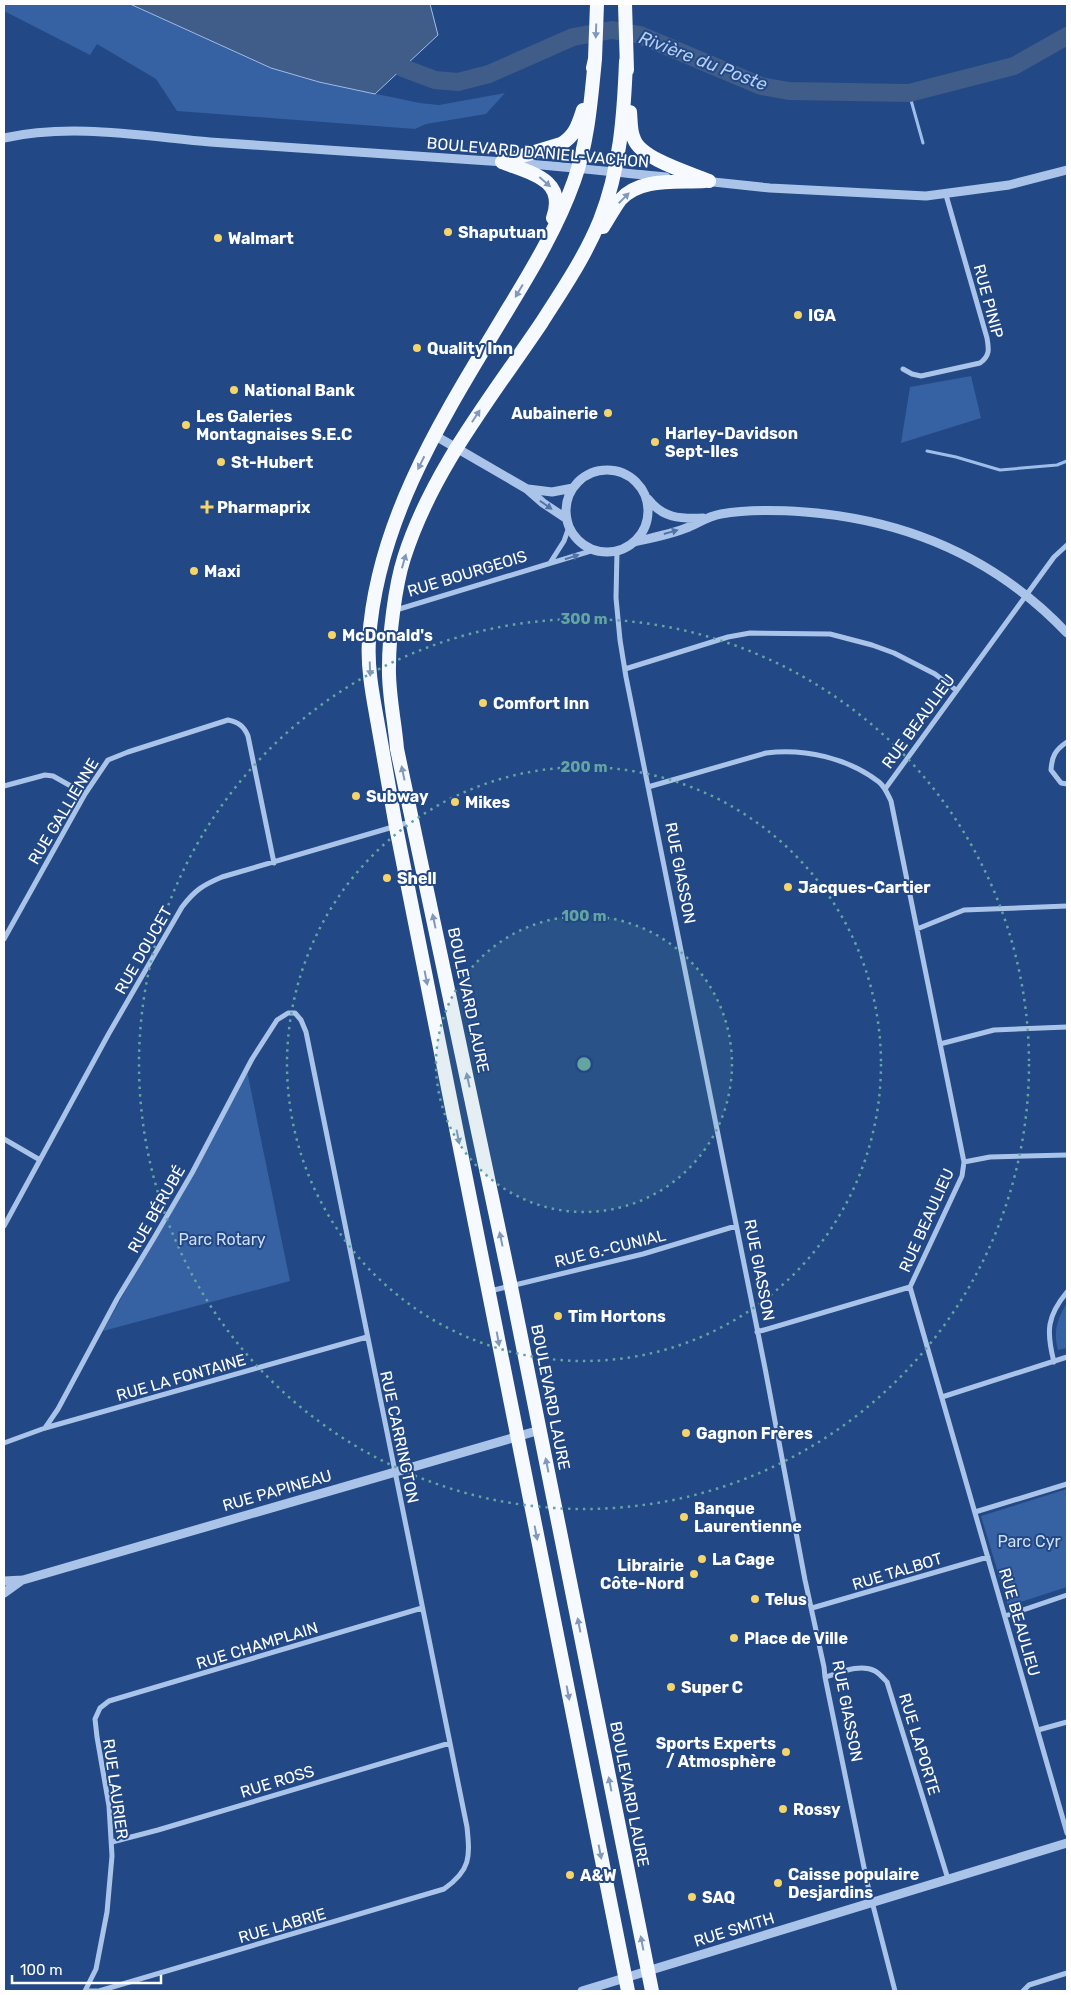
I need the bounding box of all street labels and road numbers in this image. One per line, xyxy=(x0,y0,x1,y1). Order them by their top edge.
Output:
street label: BOULEVARD DANIEL-VACHON xyxy=(426,133,650,172)
street label: RUE PINIP xyxy=(970,262,1007,340)
street label: RUE BOURGEOIS xyxy=(405,546,529,601)
street label: RUE BEAULIEU xyxy=(878,671,959,772)
street label: RUE GALLIENNE xyxy=(24,755,103,868)
street label: RUE GIASSON xyxy=(661,821,700,925)
street label: RUE DOUCET xyxy=(111,903,176,997)
street label: BOULEVARD LAURE xyxy=(444,926,493,1074)
street label: RUE BÉRUBÉ xyxy=(124,1162,189,1256)
street label: RUE BEAULIEU xyxy=(895,1165,958,1275)
street label: RUE GIASSON xyxy=(740,1218,779,1322)
street label: RUE G.-CUNIAL xyxy=(553,1225,668,1271)
street label: BOULEVARD LAURE xyxy=(527,1323,574,1472)
street label: RUE LA FONTAINE xyxy=(114,1350,248,1405)
street label: RUE CARRINGTON xyxy=(376,1369,423,1505)
street label: RUE PAPINEAU xyxy=(220,1466,334,1515)
street label: RUE TALBOT xyxy=(850,1549,945,1594)
street label: RUE BEAULIEU xyxy=(995,1566,1044,1678)
street label: RUE CHAMPLAIN xyxy=(194,1618,320,1673)
street label: RUE GIASSON xyxy=(828,1659,867,1763)
street label: RUE LAPORTE xyxy=(895,1691,944,1797)
street label: BOULEVARD LAURE xyxy=(606,1720,653,1869)
street label: RUE LAURIER xyxy=(99,1738,132,1840)
street label: RUE ROSS xyxy=(238,1761,317,1802)
street label: RUE LABRIE xyxy=(236,1904,328,1947)
street label: RUE SMITH xyxy=(692,1908,777,1951)

